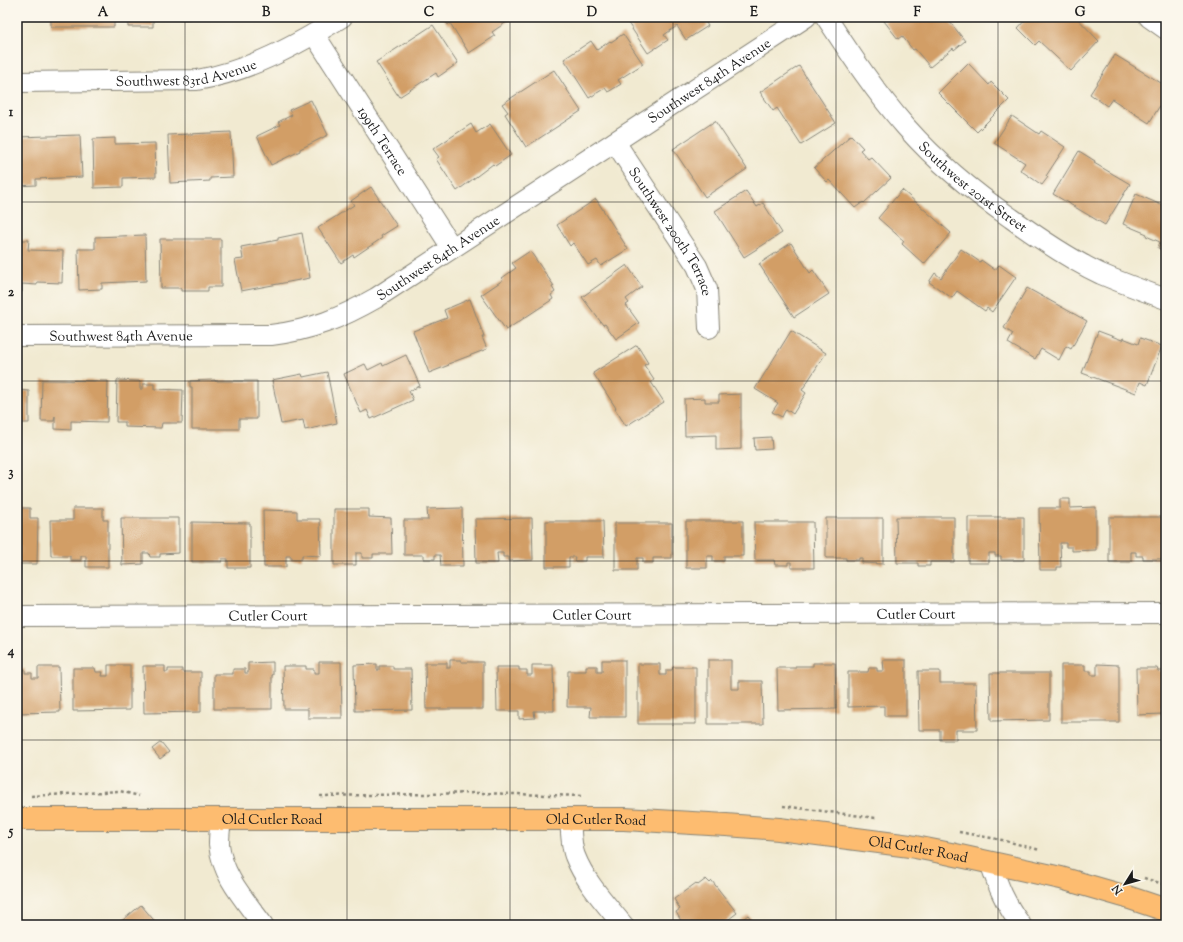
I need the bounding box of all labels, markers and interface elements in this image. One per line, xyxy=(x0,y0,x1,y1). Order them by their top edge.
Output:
text: A xyxy=(98,4,109,22)
text: B xyxy=(262,4,271,22)
text: C xyxy=(424,4,434,22)
text: D xyxy=(587,4,597,22)
text: E xyxy=(750,4,758,22)
text: F xyxy=(913,4,921,22)
text: G xyxy=(1075,4,1086,22)
street label: Southwest 84th Avenue xyxy=(645,34,776,130)
street label: Southwest 83rd Avenue xyxy=(116,56,260,93)
street label: 199th Terrace xyxy=(351,103,411,180)
text: 1 xyxy=(9,104,14,122)
street label: Southwest 201st Street xyxy=(913,138,1031,238)
street label: Southwest 200th Terrace xyxy=(622,164,715,296)
street label: Southwest 84th Avenue xyxy=(373,212,504,307)
text: 2 xyxy=(8,284,15,302)
street label: Southwest 84th Avenue xyxy=(49,327,193,348)
text: 3 xyxy=(8,464,14,482)
street label: Cutler Court xyxy=(552,606,632,627)
street label: Cutler Court xyxy=(876,606,956,626)
street label: Cutler Court xyxy=(228,607,308,627)
text: 4 xyxy=(7,643,15,661)
street label: Old Cutler Road xyxy=(222,811,322,831)
street label: Old Cutler Road xyxy=(546,811,647,832)
text: 5 xyxy=(8,823,14,841)
street label: Old Cutler Road xyxy=(867,833,970,869)
north arrow xyxy=(1105,864,1145,904)
text: N xyxy=(1109,881,1127,899)

